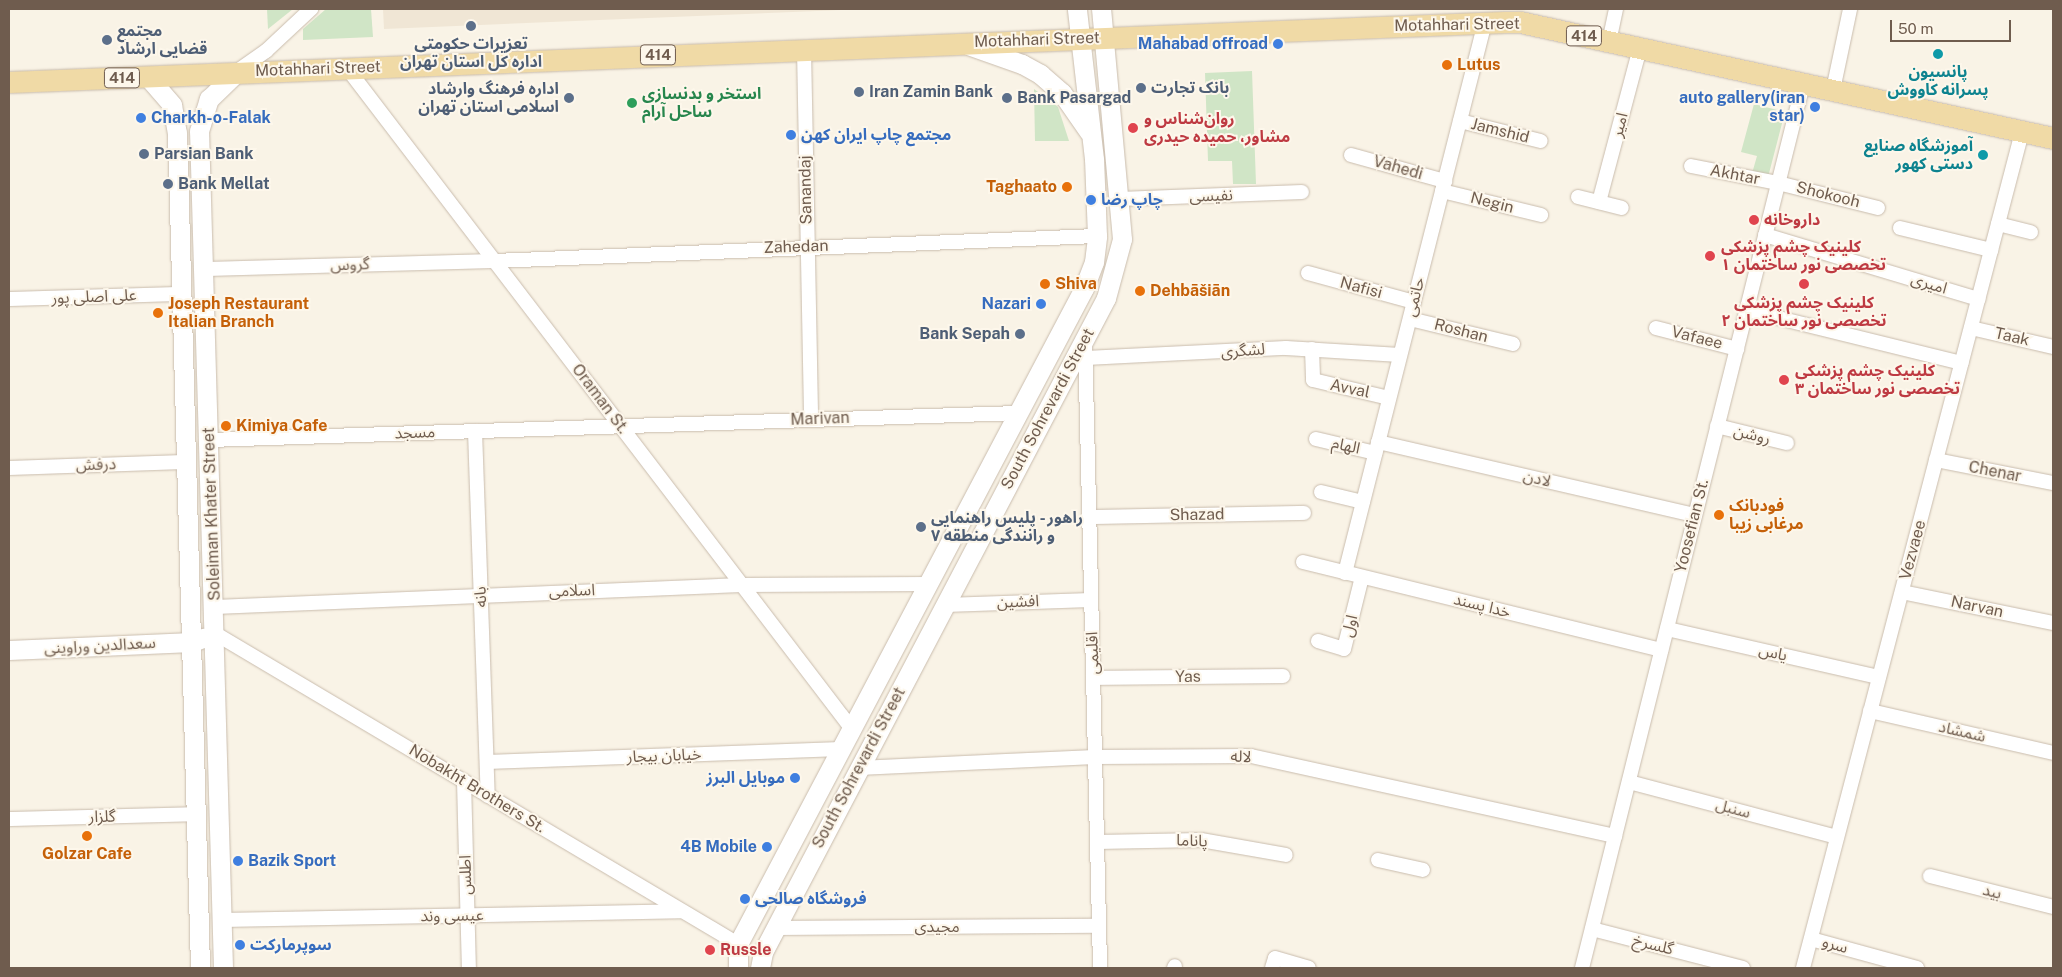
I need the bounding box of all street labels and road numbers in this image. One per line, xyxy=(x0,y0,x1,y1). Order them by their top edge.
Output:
street label: Motahhari Street xyxy=(1394,14,1520,36)
road number: 414 xyxy=(1565,24,1603,48)
street label: Motahhari Street xyxy=(974,28,1100,52)
road number: 414 xyxy=(639,42,677,68)
street label: Motahhari Street xyxy=(255,57,381,81)
road number: 414 xyxy=(103,66,141,90)
street label: امیر xyxy=(1608,111,1632,139)
street label: Jamshid xyxy=(1469,114,1531,148)
street label: Vahedi xyxy=(1371,152,1425,184)
street label: Sanandaj xyxy=(796,155,816,225)
street label: Akhtar xyxy=(1708,161,1762,189)
street label: Shokooh xyxy=(1794,178,1862,212)
street label: نفیسی xyxy=(1189,186,1233,206)
street label: Negin xyxy=(1468,188,1516,218)
street label: Zahedan xyxy=(763,236,829,258)
street label: گروس xyxy=(330,255,370,275)
street label: امیری xyxy=(1909,269,1949,299)
street label: Nafisi xyxy=(1338,273,1384,303)
street label: حاتمی xyxy=(1401,275,1429,319)
street label: علی اصلی پور xyxy=(51,286,137,308)
street label: Roshan xyxy=(1432,315,1490,347)
street label: Vafaee xyxy=(1669,322,1725,354)
street label: Taak xyxy=(1993,324,2031,350)
street label: South Sohrevardi Street xyxy=(997,325,1099,493)
street label: لشگری xyxy=(1220,340,1266,362)
street label: Oraman St. xyxy=(568,360,632,438)
street label: Avval xyxy=(1328,375,1372,403)
street label: Marivan xyxy=(790,408,850,430)
street label: روشن xyxy=(1732,421,1772,449)
street label: مسجد xyxy=(394,423,436,443)
street label: Soleiman Khater Street xyxy=(199,427,225,601)
street label: الهام xyxy=(1330,433,1362,459)
street label: درفش xyxy=(75,455,117,475)
street label: Chenar xyxy=(1967,457,2023,487)
street label: لادن xyxy=(1521,467,1553,491)
street label: Yoosefian St. xyxy=(1671,477,1713,575)
street label: Shazad xyxy=(1169,505,1225,525)
street label: Vezvaee xyxy=(1896,518,1930,582)
street label: اسلامی xyxy=(549,581,595,601)
street label: بانه xyxy=(471,586,491,608)
street label: خدا پسند xyxy=(1452,590,1512,622)
street label: افشین xyxy=(997,592,1039,612)
street label: Narvan xyxy=(1949,592,2005,622)
street label: اول xyxy=(1338,613,1362,639)
street label: اقلیمی xyxy=(1083,631,1103,675)
street label: سعدالدین وراوینی xyxy=(44,633,156,659)
street label: یاس xyxy=(1757,640,1789,666)
street label: Yas xyxy=(1175,667,1201,687)
street label: South Sohrevardi Street xyxy=(808,684,910,852)
street label: شمشاد xyxy=(1937,717,1987,747)
street label: Nobakht Brothers St. xyxy=(405,741,549,837)
street label: خیابان بیجار xyxy=(626,745,702,767)
street label: لاله xyxy=(1230,747,1252,767)
street label: سنبل xyxy=(1714,795,1752,823)
street label: گلزار xyxy=(88,807,116,827)
street label: پاناما xyxy=(1176,831,1208,851)
street label: اطلس xyxy=(456,855,476,895)
street label: بید xyxy=(1981,880,2003,904)
street label: عیسی وند xyxy=(420,906,484,926)
street label: مجیدی xyxy=(914,917,960,937)
street label: گلسرخ xyxy=(1631,931,1675,959)
street label: سرو xyxy=(1820,932,1850,958)

